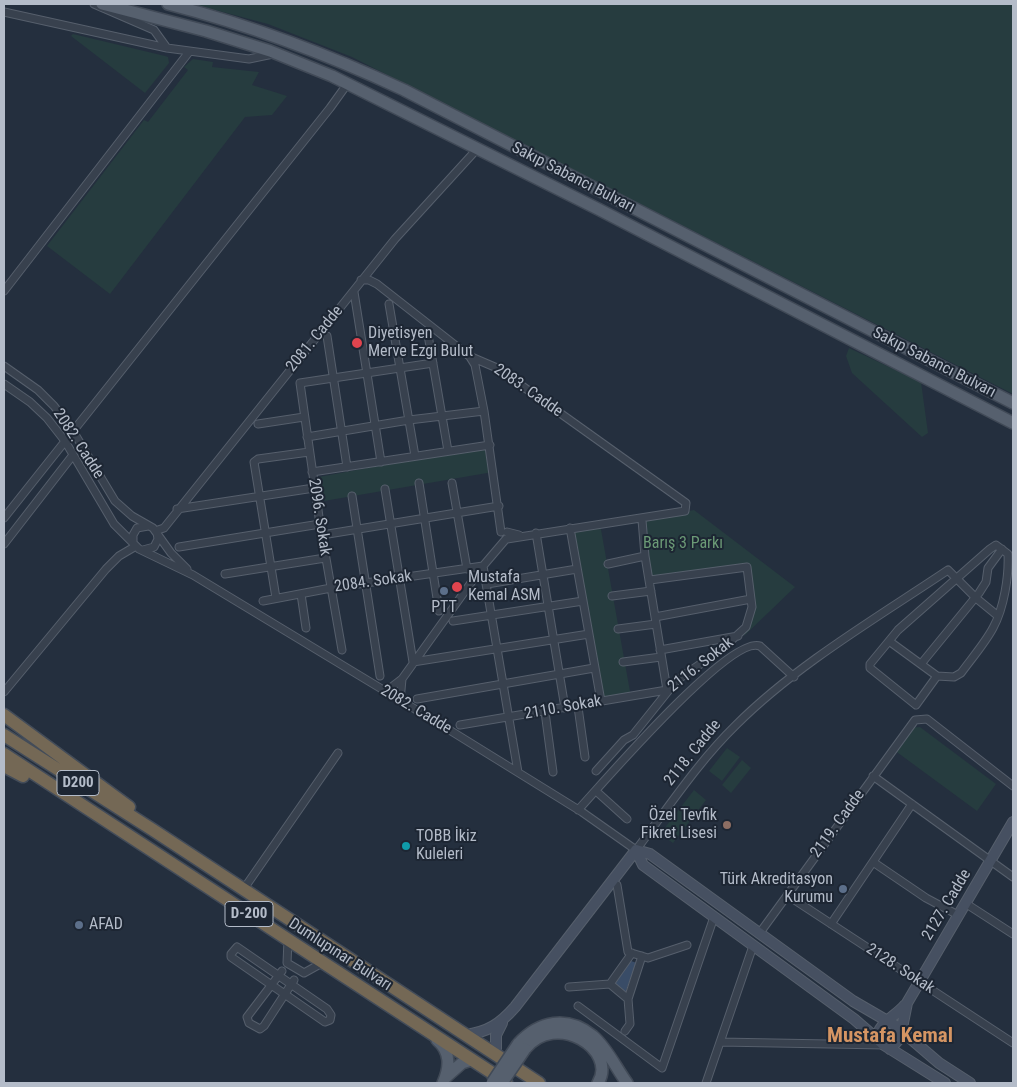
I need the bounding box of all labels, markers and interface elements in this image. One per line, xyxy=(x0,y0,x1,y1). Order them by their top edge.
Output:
street label: Sakıp Sabancı Bulvarı xyxy=(508,139,638,217)
street label: 2081. Cadde xyxy=(282,302,348,376)
place label: Diyetisyen Merve Ezgi Bulut xyxy=(368,324,473,362)
street label: Sakıp Sabancı Bulvarı xyxy=(869,324,999,402)
marker: Diyetisyen Merve Ezgi Bulut xyxy=(350,336,364,350)
street label: 2083. Cadde xyxy=(490,360,566,422)
street label: 2082. Cadde xyxy=(48,405,108,483)
street label: 2096. Sokak xyxy=(303,477,335,557)
park label: Barış 3 Parkı xyxy=(643,534,723,554)
street label: 2084. Sokak xyxy=(333,567,413,597)
place label: Mustafa Kemal ASM xyxy=(468,568,541,606)
marker: Mustafa Kemal ASM xyxy=(450,580,464,594)
marker: PTT xyxy=(438,585,450,597)
place label: PTT xyxy=(431,598,457,618)
street label: 2116. Sokak xyxy=(664,633,738,697)
street label: 2082. Cadde xyxy=(377,681,455,739)
street label: 2110. Sokak xyxy=(523,692,603,724)
street label: 2118. Cadde xyxy=(660,716,726,790)
road number: D200 xyxy=(57,770,99,796)
street label: 2119. Cadde xyxy=(807,786,869,862)
place label: Özel Tevfik Fikret Lisesi xyxy=(641,806,717,844)
marker: Özel Tevfik Fikret Lisesi xyxy=(721,819,733,831)
place label: TOBB İkiz Kuleleri xyxy=(416,827,477,865)
marker: TOBB İkiz Kuleleri xyxy=(400,840,412,852)
street label: 2127. Cadde xyxy=(918,866,976,944)
place label: Türk Akreditasyon Kurumu xyxy=(720,870,833,908)
marker: Türk Akreditasyon Kurumu xyxy=(837,883,849,895)
road number: D-200 xyxy=(225,902,273,926)
place label: AFAD xyxy=(89,915,123,935)
street label: Dumlupınar Bulvarı xyxy=(285,915,395,995)
marker: AFAD xyxy=(73,919,85,931)
street label: 2128. Sokak xyxy=(862,940,938,998)
district label: Mustafa Kemal xyxy=(827,1024,953,1050)

